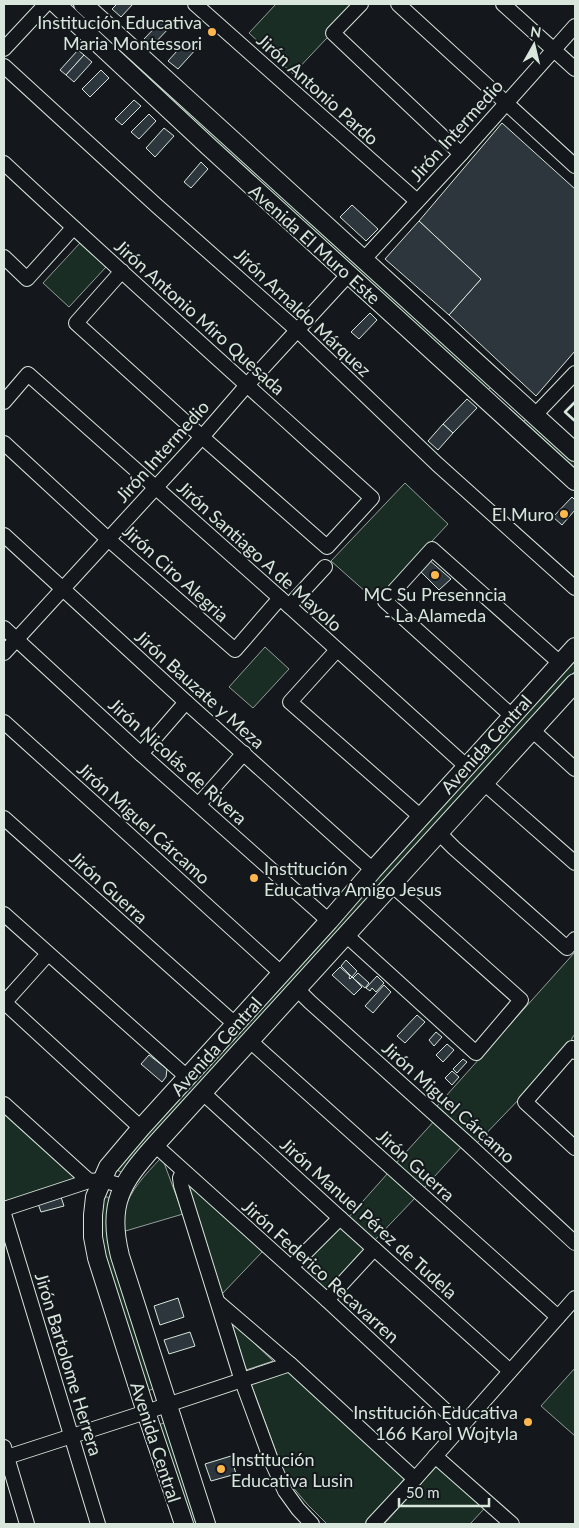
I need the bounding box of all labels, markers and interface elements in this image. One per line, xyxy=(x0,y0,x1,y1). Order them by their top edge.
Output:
place label: Institución Educativa Maria Montessori xyxy=(37,11,202,54)
north arrow xyxy=(509,20,559,70)
text: N xyxy=(529,22,542,41)
marker: Institución Educativa Maria Montessori xyxy=(206,26,218,38)
street label: Jirón Antonio Pardo xyxy=(253,29,383,149)
street label: Jirón Intermedio xyxy=(405,75,507,185)
street label: Avenida El Muro Este xyxy=(245,179,385,309)
street label: Jirón Antonio Miro Quesada xyxy=(110,235,290,399)
street label: Jirón Arnaldo Márquez xyxy=(230,243,376,381)
street label: Jirón Intermedio xyxy=(111,396,213,506)
street label: Jirón Santiago A de Mayolo xyxy=(173,476,347,636)
place label: El Muro xyxy=(492,503,554,525)
marker: El Muro xyxy=(558,508,570,520)
street label: Jirón Ciro Alegria xyxy=(119,520,233,626)
marker: MC Su Presenncia - La Alameda xyxy=(429,569,441,581)
place label: MC Su Presenncia - La Alameda xyxy=(363,583,507,626)
street label: Jirón Bauzate y Meza xyxy=(131,625,269,753)
street label: Avenida Central xyxy=(436,690,536,798)
street label: Jirón Nicolás de Rivera xyxy=(104,693,252,829)
street label: Jirón Miguel Cárcamo xyxy=(73,758,215,888)
street label: Jirón Guerra xyxy=(65,846,153,928)
place label: Institución Educativa Amigo Jesus xyxy=(264,857,442,900)
marker: Institución Educativa Amigo Jesus xyxy=(248,872,260,884)
street label: Avenida Central xyxy=(166,992,266,1100)
street label: Jirón Miguel Cárcamo xyxy=(378,1037,520,1167)
street label: Jirón Guerra xyxy=(372,1124,460,1206)
street label: Jirón Manuel Pérez de Tudela xyxy=(276,1133,462,1303)
street label: Jirón Federico Recavarren xyxy=(238,1195,404,1347)
street label: Jirón Bartolome Herrera xyxy=(31,1270,107,1458)
street label: Avenida Central xyxy=(126,1379,186,1505)
place label: Institución Educativa 166 Karol Wojtyla xyxy=(353,1401,518,1444)
marker: Institución Educativa 166 Karol Wojtyla xyxy=(522,1416,534,1428)
place label: Institución Educativa Lusin xyxy=(231,1448,353,1491)
marker: Institución Educativa Lusin xyxy=(215,1463,227,1475)
scale bar xyxy=(399,1476,489,1508)
text: 50 m xyxy=(406,1483,440,1501)

